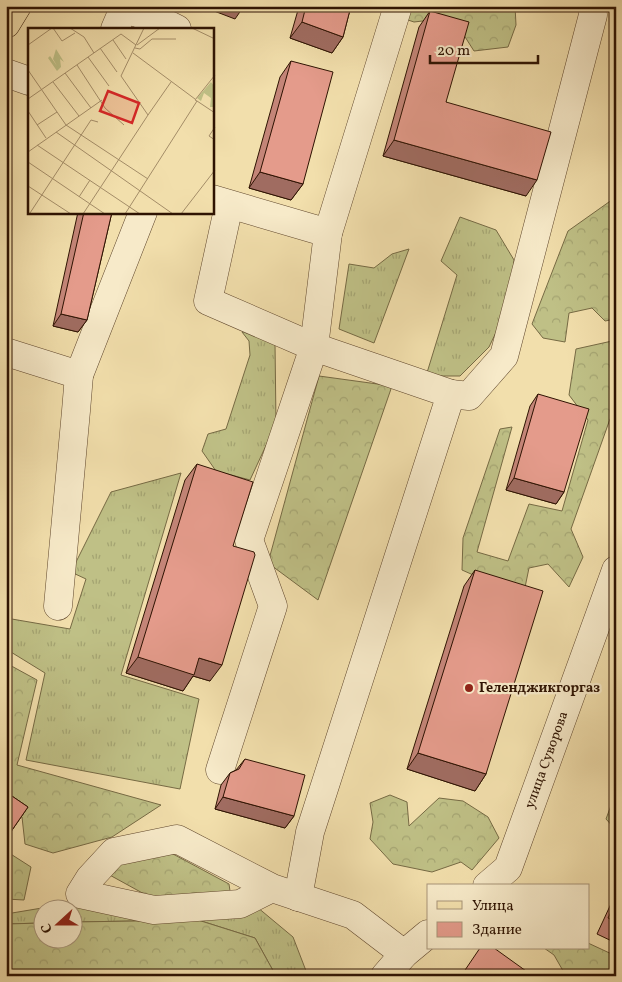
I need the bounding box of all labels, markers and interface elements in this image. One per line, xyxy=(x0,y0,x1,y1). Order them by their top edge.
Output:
inset map xyxy=(28,28,214,214)
scale bar xyxy=(430,32,537,64)
text: 20 m xyxy=(437,41,470,62)
place label: Геленджикгоргаз xyxy=(479,679,600,698)
marker: Геленджикгоргаз xyxy=(463,682,475,694)
street label: улица Суворова xyxy=(521,709,573,811)
legend xyxy=(427,884,590,950)
text: Улица xyxy=(472,896,514,917)
north arrow xyxy=(32,900,82,950)
text: Здание xyxy=(472,920,522,941)
text: С xyxy=(37,921,58,936)

